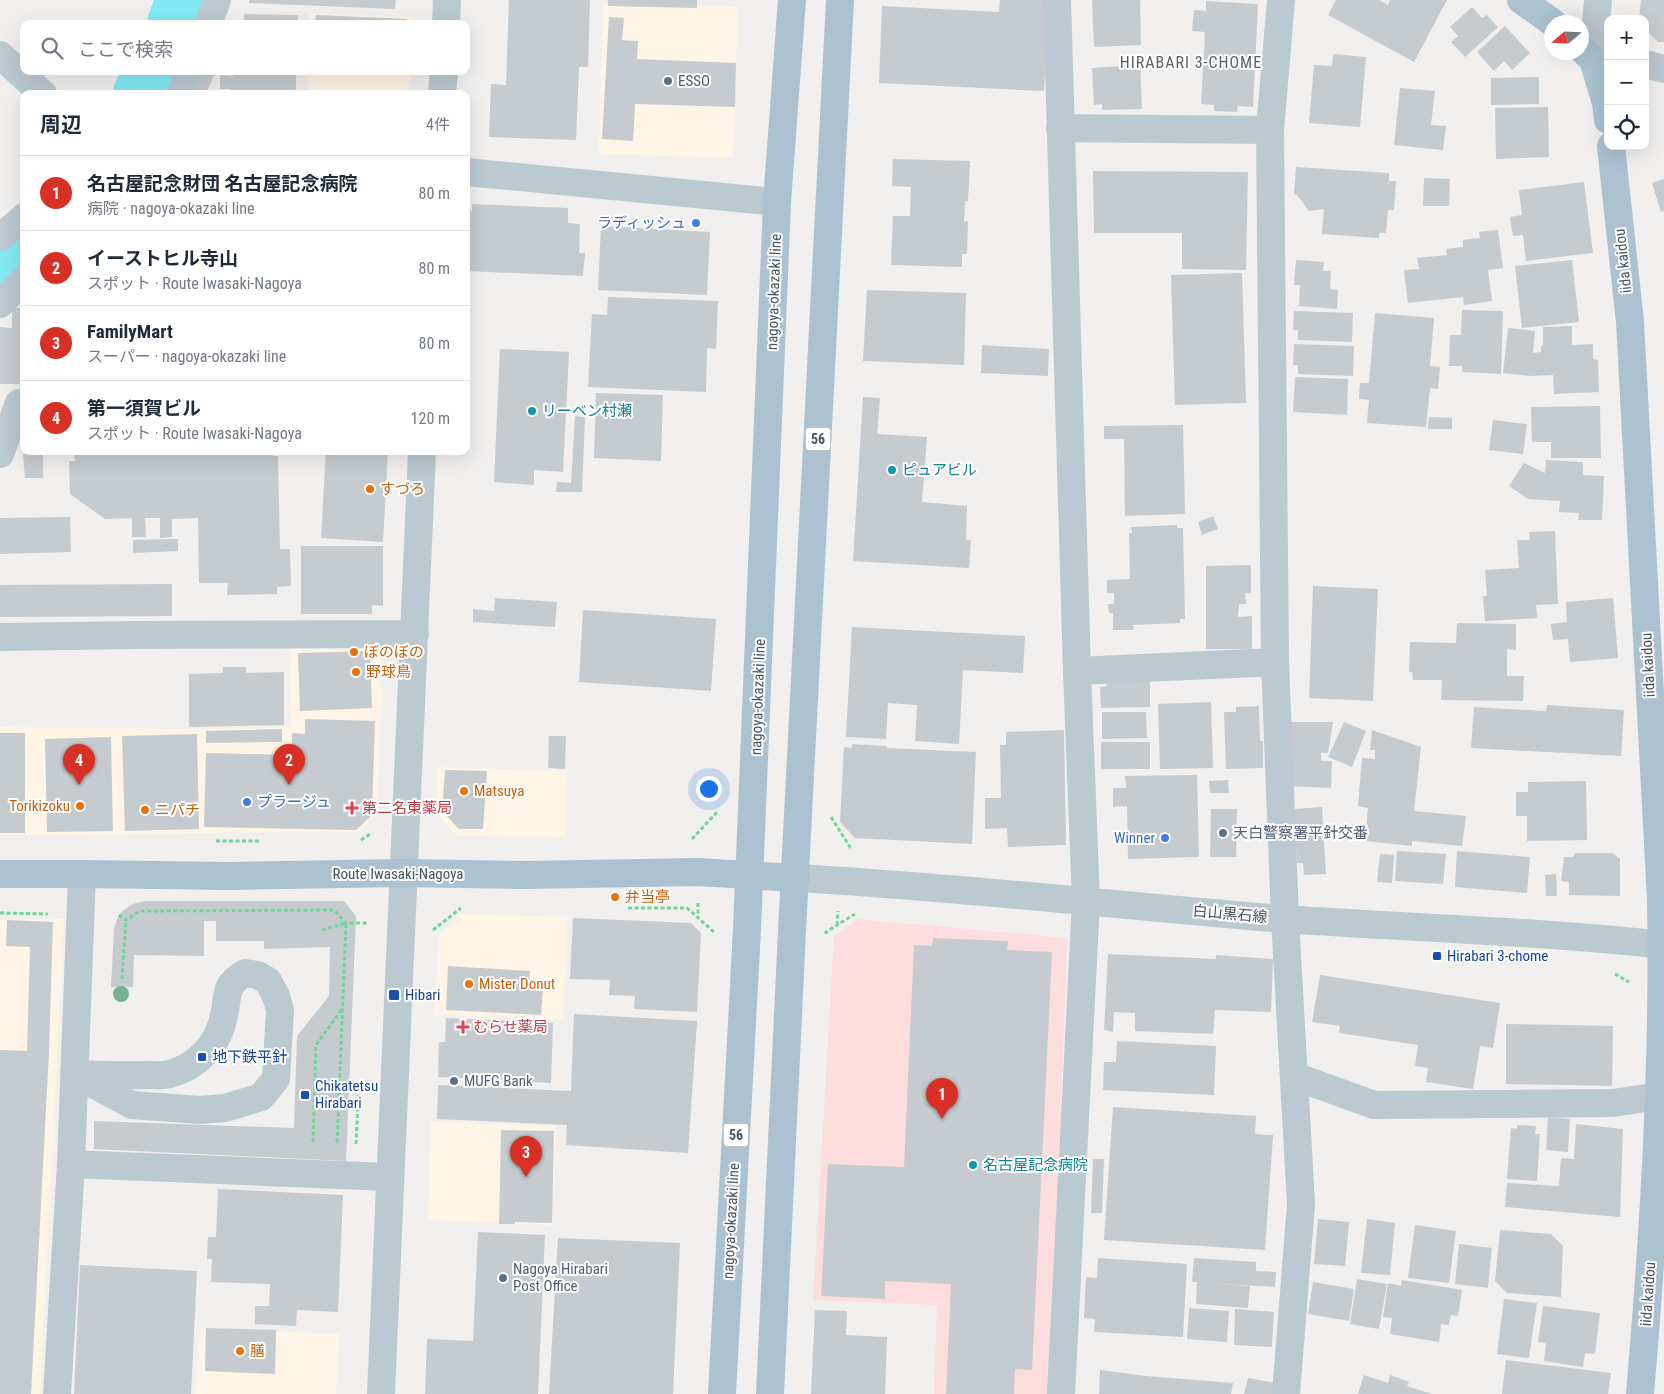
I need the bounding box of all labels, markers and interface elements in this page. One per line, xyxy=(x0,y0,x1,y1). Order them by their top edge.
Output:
north arrow xyxy=(1544,15,1589,60)
map controls xyxy=(1604,15,1649,150)
button: + xyxy=(1604,15,1649,60)
search box xyxy=(20,20,470,75)
icon: search xyxy=(38,34,66,62)
text: ここで検索 xyxy=(78,38,173,61)
district label: HIRABARI 3-CHOME xyxy=(1120,53,1262,72)
button: − xyxy=(1604,60,1649,105)
place label: ESSO xyxy=(678,72,710,90)
marker: ESSO xyxy=(662,75,674,87)
button: locate xyxy=(1604,105,1649,150)
text: 周辺 xyxy=(40,113,82,137)
text: 4件 xyxy=(426,115,450,134)
text: 名古屋記念財団 名古屋記念病院 xyxy=(87,172,357,195)
text: 1 xyxy=(52,184,60,203)
text: 80 m xyxy=(418,184,450,203)
text: 病院 · nagoya-okazaki line xyxy=(87,199,254,218)
place label: ラディッシュ xyxy=(597,214,686,232)
marker: ラディッシュ xyxy=(690,217,702,229)
street label: iida kaidou xyxy=(1611,228,1635,294)
street label: nagoya-okazaki line xyxy=(763,234,785,350)
text: イーストヒル寺山 xyxy=(87,247,238,270)
text: 2 xyxy=(52,259,60,278)
text: 80 m xyxy=(418,259,450,278)
text: スポット · Route Iwasaki-Nagoya xyxy=(87,274,302,293)
text: FamilyMart xyxy=(87,320,173,343)
text: 3 xyxy=(52,334,60,353)
text: 80 m xyxy=(418,334,450,353)
text: スーパー · nagoya-okazaki line xyxy=(87,347,286,366)
text: 第一須賀ビル xyxy=(87,397,201,420)
place label: リーベン村瀬 xyxy=(542,402,632,420)
marker: リーベン村瀬 xyxy=(526,405,538,417)
text: 4 xyxy=(52,409,60,428)
text: 120 m xyxy=(411,409,450,428)
text: スポット · Route Iwasaki-Nagoya xyxy=(87,424,302,443)
road number: 56 xyxy=(806,428,830,450)
place label: ピュアビル xyxy=(902,461,977,479)
marker: ピュアビル xyxy=(886,464,898,476)
place label: すづろ xyxy=(380,480,425,498)
marker: すづろ xyxy=(364,483,376,495)
street label: iida kaidou xyxy=(1637,632,1659,698)
street label: nagoya-okazaki line xyxy=(747,639,769,755)
place label: ぼのぼの xyxy=(364,643,424,661)
marker: ぼのぼの xyxy=(348,646,360,658)
place label: 野球鳥 xyxy=(366,663,411,681)
marker: 野球鳥 xyxy=(350,666,362,678)
pin: 4 xyxy=(63,744,95,785)
pin: 2 xyxy=(273,744,305,785)
your location xyxy=(696,776,722,802)
place label: Matsuya xyxy=(474,782,524,800)
marker: Matsuya xyxy=(458,785,470,797)
place label: プラージュ xyxy=(257,793,331,811)
marker: プラージュ xyxy=(241,796,253,808)
place label: Torikizoku xyxy=(9,797,70,815)
place label: 第二名東薬局 xyxy=(362,799,452,817)
marker: Torikizoku xyxy=(74,800,86,812)
place label: ニパチ xyxy=(155,801,200,819)
marker: 第二名東薬局 xyxy=(346,802,358,814)
marker: ニパチ xyxy=(139,804,151,816)
place label: 天白警察署平針交番 xyxy=(1233,824,1368,842)
marker: 天白警察署平針交番 xyxy=(1217,827,1229,839)
place label: Winner xyxy=(1114,829,1155,847)
marker: Winner xyxy=(1159,832,1171,844)
street label: Route Iwasaki-Nagoya xyxy=(333,865,463,883)
place label: 弁当亭 xyxy=(625,888,670,906)
marker: 弁当亭 xyxy=(609,891,621,903)
street label: 白山黒石線 xyxy=(1192,902,1268,926)
place label: Hirabari 3-chome xyxy=(1447,947,1548,965)
marker: Hirabari 3-chome xyxy=(1431,950,1443,962)
place label: Mister Donut xyxy=(479,975,555,993)
marker: Mister Donut xyxy=(463,978,475,990)
place label: Hibari xyxy=(405,986,440,1004)
marker: Hibari xyxy=(387,988,401,1002)
place label: むらせ薬局 xyxy=(473,1018,548,1036)
marker: むらせ薬局 xyxy=(457,1021,469,1033)
place label: 地下鉄平針 xyxy=(212,1048,287,1066)
marker: 地下鉄平針 xyxy=(196,1051,208,1063)
place label: MUFG Bank xyxy=(464,1072,533,1090)
marker: MUFG Bank xyxy=(448,1075,460,1087)
place label: Chikatetsu Hirabari xyxy=(315,1077,378,1112)
pin: 1 xyxy=(926,1078,958,1119)
marker: Chikatetsu Hirabari xyxy=(299,1089,311,1101)
road number: 56 xyxy=(724,1124,748,1146)
pin: 3 xyxy=(510,1136,542,1177)
place label: 名古屋記念病院 xyxy=(983,1156,1088,1174)
marker: 名古屋記念病院 xyxy=(967,1159,979,1171)
street label: nagoya-okazaki line xyxy=(719,1162,743,1280)
place label: Nagoya Hirabari Post Office xyxy=(513,1260,608,1295)
street label: iida kaidou xyxy=(1637,1261,1659,1327)
marker: Nagoya Hirabari Post Office xyxy=(497,1272,509,1284)
place label: 膳 xyxy=(250,1342,265,1360)
marker: 膳 xyxy=(234,1345,246,1357)

